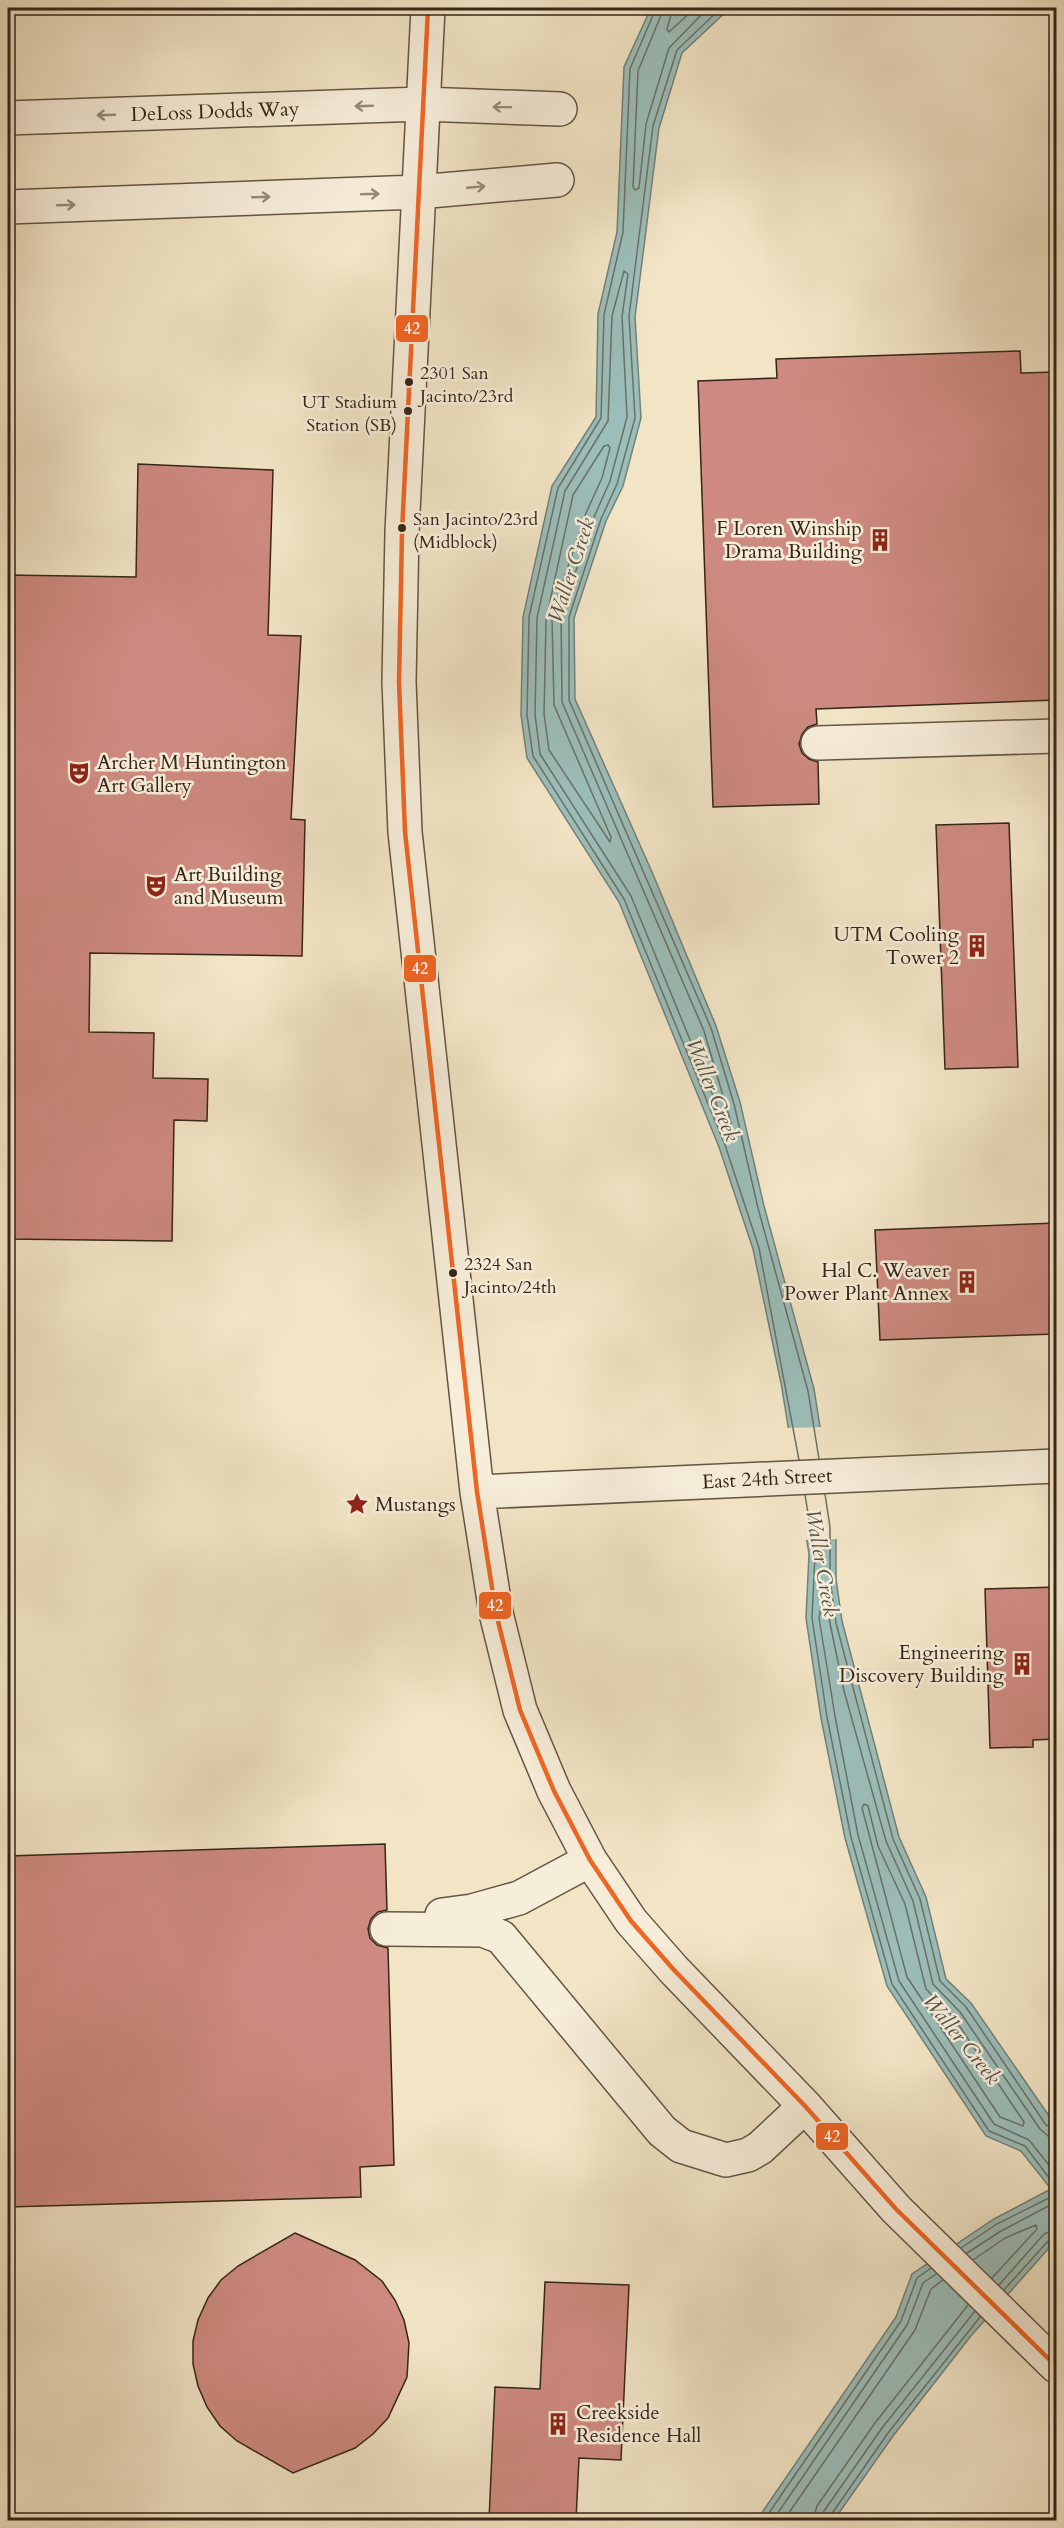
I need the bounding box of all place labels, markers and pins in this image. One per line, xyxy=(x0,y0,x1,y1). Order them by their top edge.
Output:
place label: 2301 San Jacinto/23rd xyxy=(417,361,514,409)
marker: 2301 San Jacinto/23rd xyxy=(403,376,415,388)
place label: UT Stadium Station (SB) xyxy=(302,390,398,438)
marker: UT Stadium Station (SB) xyxy=(402,405,414,417)
place label: San Jacinto/23rd (Midblock) xyxy=(413,507,538,555)
place label: F Loren Winship Drama Building xyxy=(716,515,863,565)
marker: San Jacinto/23rd (Midblock) xyxy=(396,522,408,534)
building icon: F Loren Winship Drama Building xyxy=(867,527,893,553)
place label: Archer M Huntington Art Gallery xyxy=(97,749,287,799)
theatre icon: Archer M Huntington Art Gallery xyxy=(66,760,92,786)
place label: Art Building and Museum xyxy=(174,861,284,911)
theatre icon: Art Building and Museum xyxy=(143,873,169,899)
place label: UTM Cooling Tower 2 xyxy=(834,921,960,971)
building icon: UTM Cooling Tower 2 xyxy=(964,933,990,959)
place label: 2324 San Jacinto/24th xyxy=(461,1252,557,1300)
place label: Hal C. Weaver Power Plant Annex xyxy=(784,1257,950,1307)
marker: 2324 San Jacinto/24th xyxy=(447,1267,459,1279)
building icon: Hal C. Weaver Power Plant Annex xyxy=(954,1269,980,1295)
place icon: Mustangs xyxy=(344,1491,370,1517)
place label: Mustangs xyxy=(375,1491,456,1518)
place label: Engineering Discovery Building xyxy=(839,1639,1005,1689)
building icon: Engineering Discovery Building xyxy=(1009,1651,1035,1677)
place label: Creekside Residence Hall xyxy=(576,2399,701,2449)
building icon: Creekside Residence Hall xyxy=(545,2411,571,2437)

